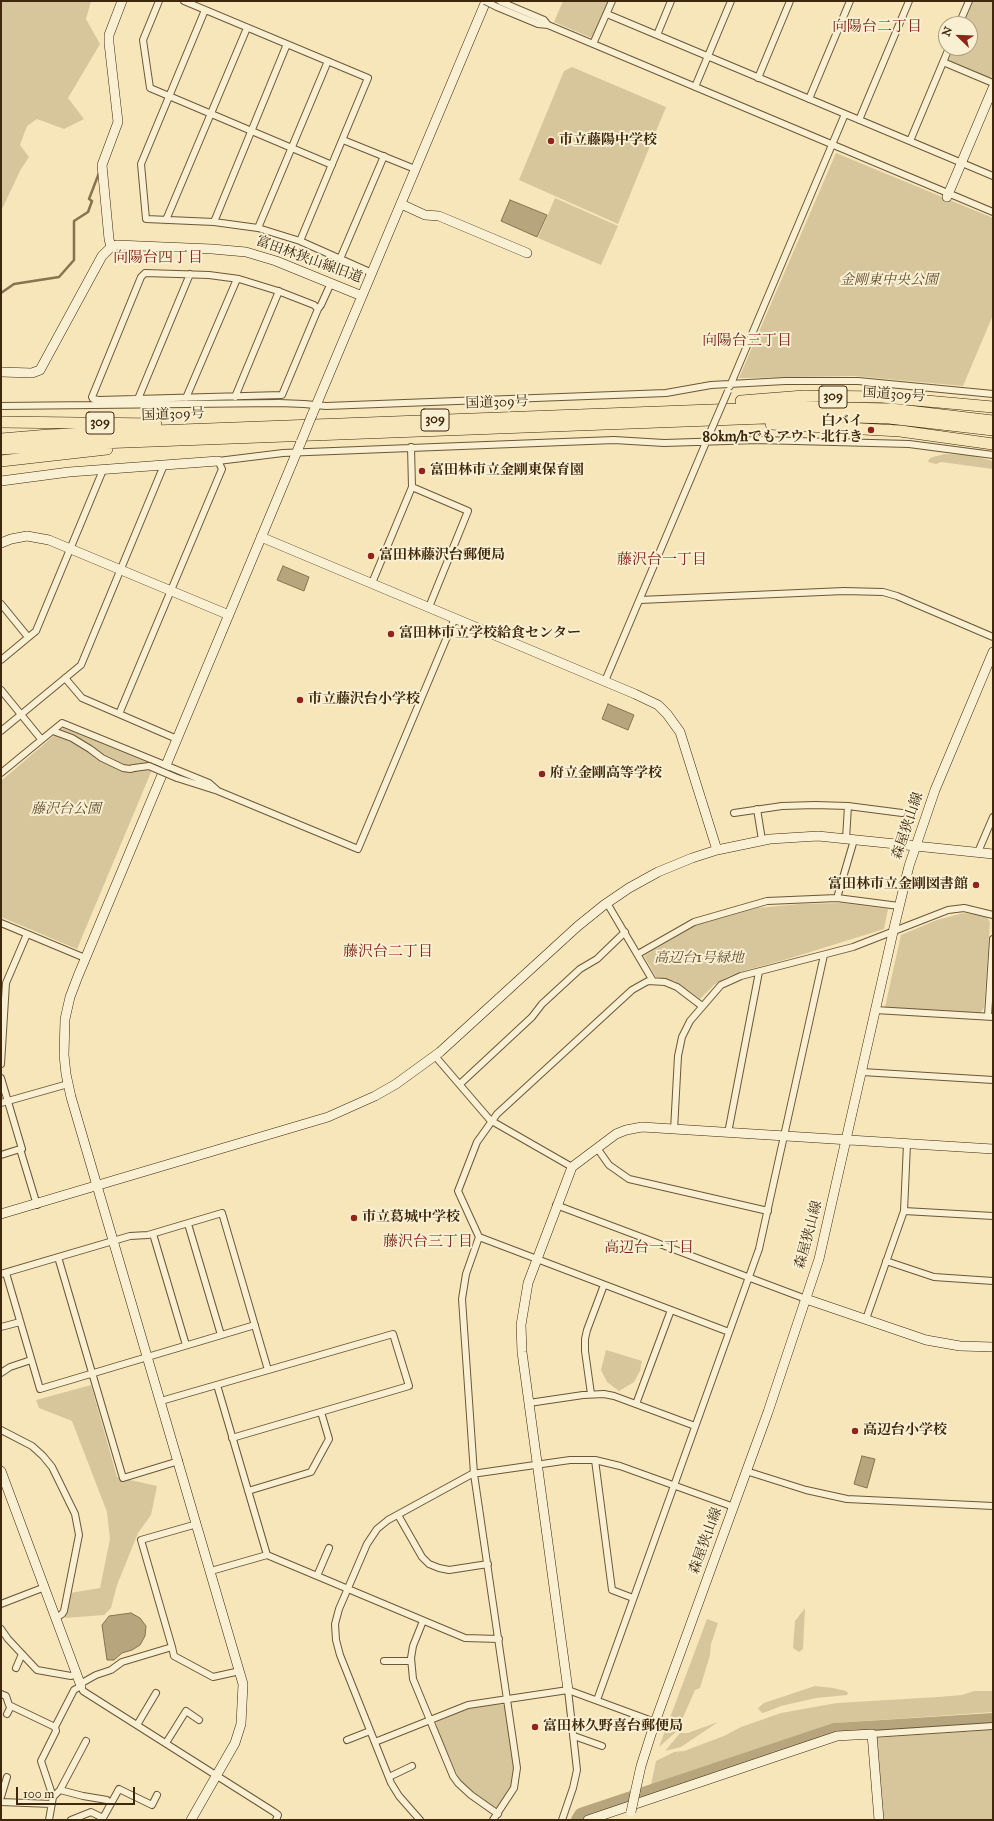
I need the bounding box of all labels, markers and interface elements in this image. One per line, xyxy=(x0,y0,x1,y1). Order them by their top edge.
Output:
north arrow xyxy=(938,16,978,56)
district label: 向陽台二丁目 xyxy=(832,18,922,36)
text: N xyxy=(940,25,955,38)
place label: 市立藤陽中学校 xyxy=(559,133,657,149)
marker: 市立藤陽中学校 xyxy=(546,136,556,146)
street label: 富田林狭山線旧道 xyxy=(254,233,364,287)
district label: 向陽台四丁目 xyxy=(113,249,203,267)
park label: 金剛東中央公園 xyxy=(840,273,938,289)
district label: 向陽台三丁目 xyxy=(702,332,792,350)
street label: 国道309号 xyxy=(862,384,926,406)
road number: 309 xyxy=(819,386,847,408)
street label: 国道309号 xyxy=(465,394,529,412)
street label: 国道309号 xyxy=(141,406,205,424)
road number: 309 xyxy=(421,409,449,431)
road number: 309 xyxy=(86,412,114,434)
place label: 白バイ 80km/hでもアウト 北行き xyxy=(703,414,863,446)
marker: 白バイ 80km/hでもアウト 北行き xyxy=(866,425,876,435)
place label: 富田林市立金剛東保育園 xyxy=(430,463,584,479)
marker: 富田林市立金剛東保育園 xyxy=(417,466,427,476)
place label: 富田林藤沢台郵便局 xyxy=(379,548,505,564)
marker: 富田林藤沢台郵便局 xyxy=(366,551,376,561)
district label: 藤沢台一丁目 xyxy=(617,551,707,569)
place label: 富田林市立学校給食センター xyxy=(399,626,581,642)
marker: 富田林市立学校給食センター xyxy=(386,629,396,639)
place label: 市立藤沢台小学校 xyxy=(308,692,420,708)
marker: 市立藤沢台小学校 xyxy=(295,695,305,705)
place label: 府立金剛高等学校 xyxy=(550,766,662,782)
marker: 府立金剛高等学校 xyxy=(537,769,547,779)
street label: 森屋狭山線 xyxy=(889,790,927,862)
park label: 藤沢台公園 xyxy=(31,802,101,818)
place label: 富田林市立金剛図書館 xyxy=(828,877,968,893)
marker: 富田林市立金剛図書館 xyxy=(971,880,981,890)
district label: 藤沢台二丁目 xyxy=(343,943,433,961)
park label: 高辺台1号緑地 xyxy=(654,951,744,967)
street label: 森屋狭山線 xyxy=(792,1199,826,1271)
place label: 市立葛城中学校 xyxy=(362,1210,460,1226)
marker: 市立葛城中学校 xyxy=(349,1213,359,1223)
district label: 藤沢台三丁目 xyxy=(383,1233,473,1251)
district label: 高辺台一丁目 xyxy=(604,1239,694,1257)
place label: 高辺台小学校 xyxy=(863,1423,947,1439)
marker: 高辺台小学校 xyxy=(850,1426,860,1436)
street label: 森屋狭山線 xyxy=(686,1505,726,1577)
place label: 富田林久野喜台郵便局 xyxy=(543,1719,683,1735)
marker: 富田林久野喜台郵便局 xyxy=(530,1722,540,1732)
scale bar xyxy=(18,1779,137,1805)
text: 100 m xyxy=(23,1787,54,1801)

